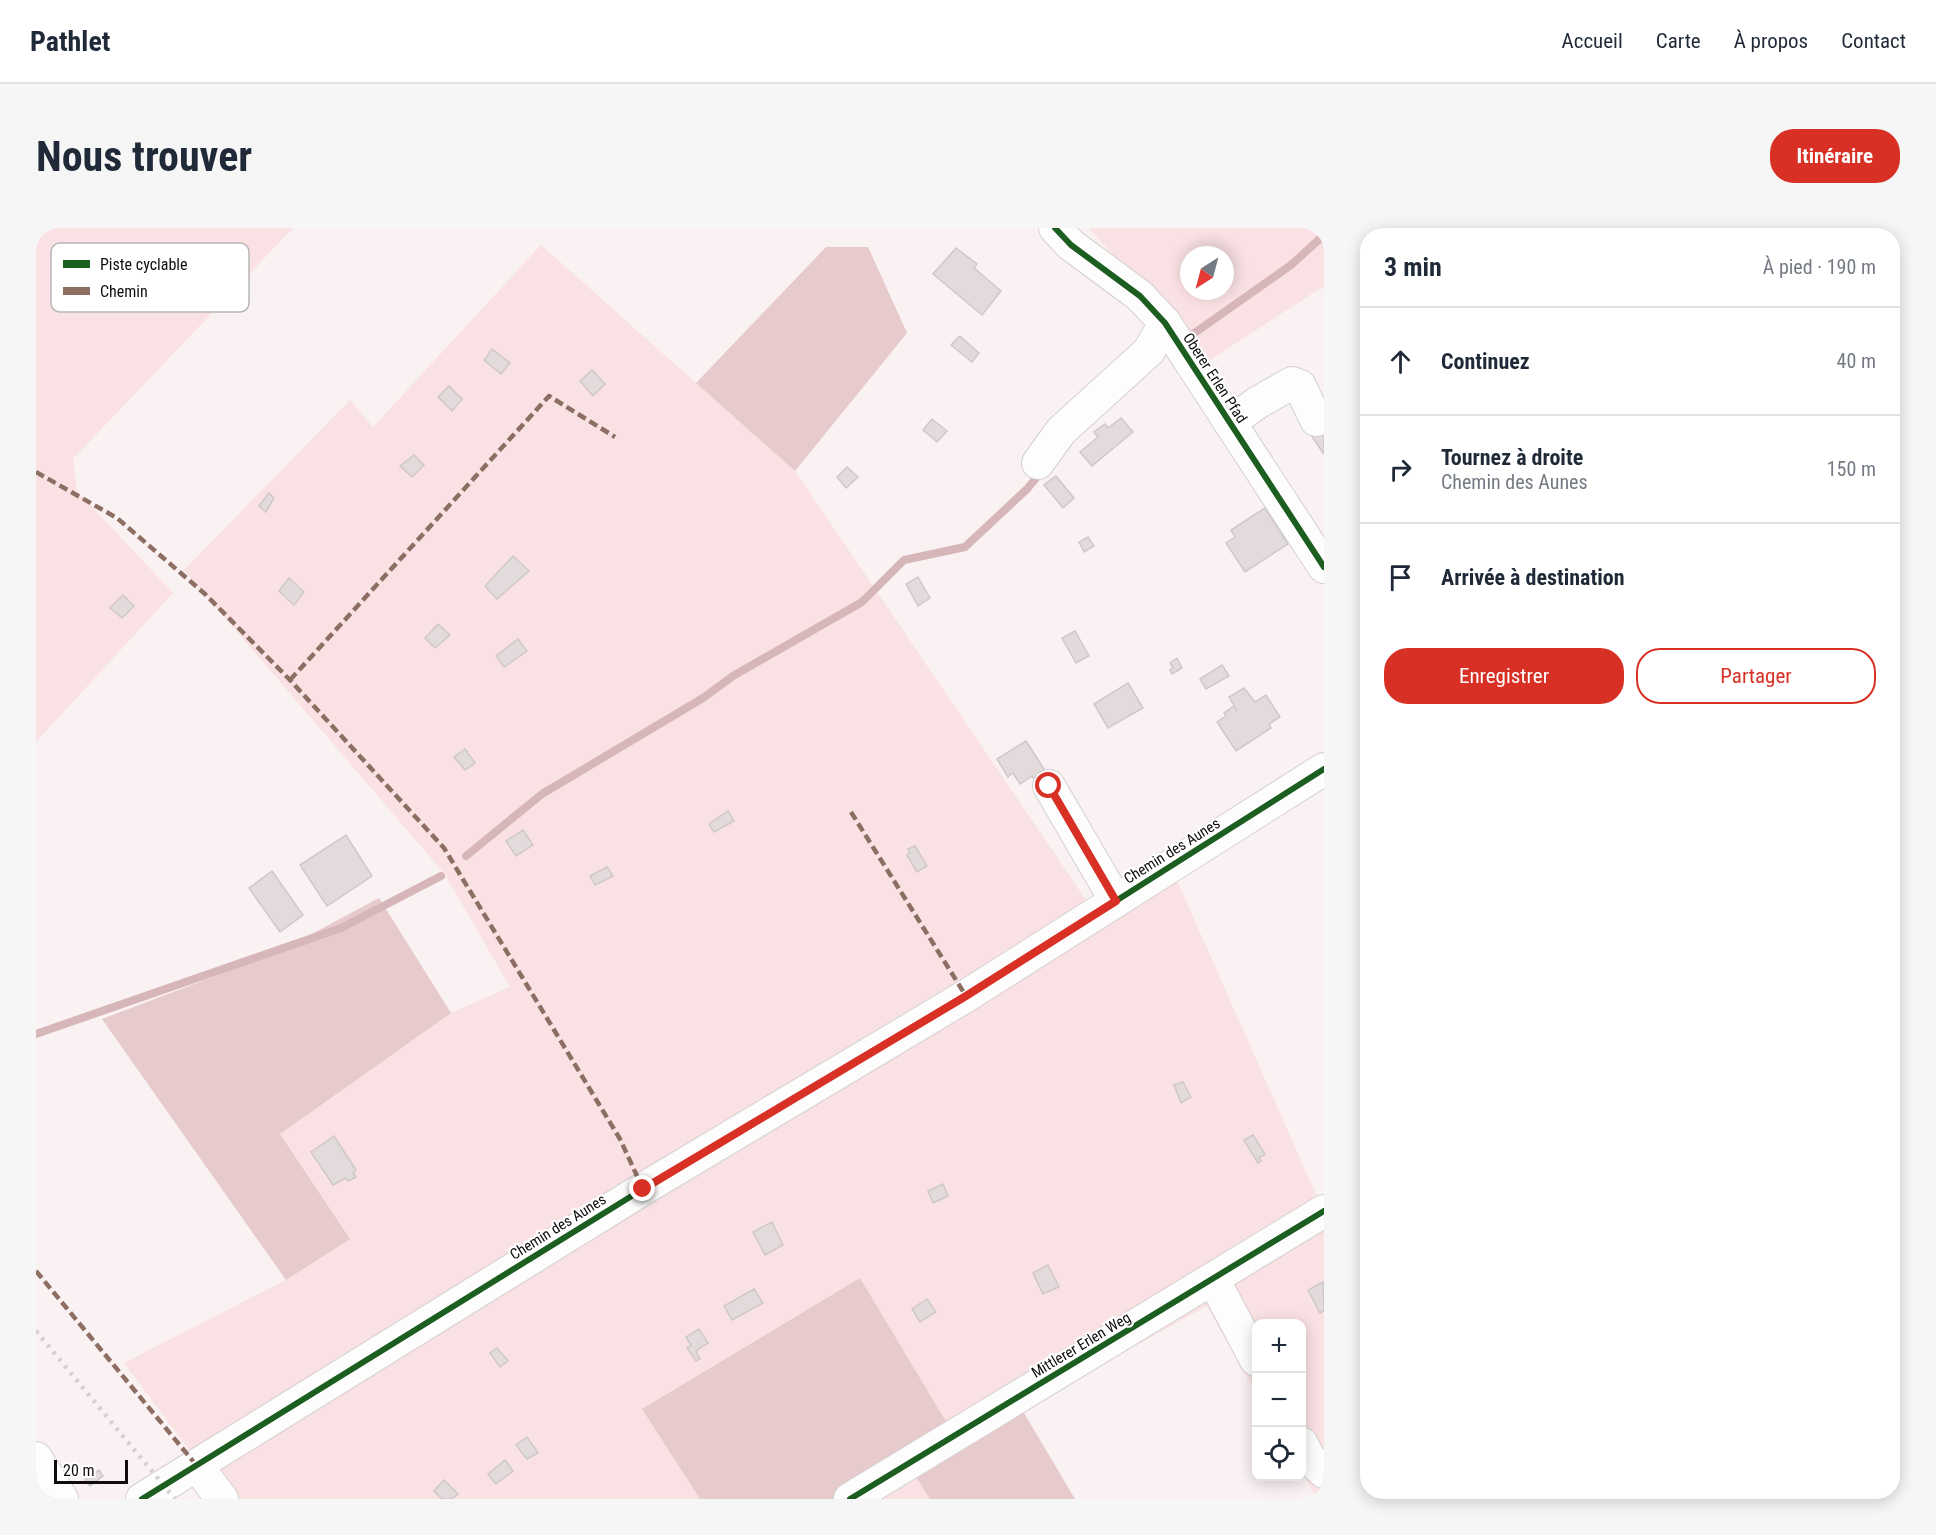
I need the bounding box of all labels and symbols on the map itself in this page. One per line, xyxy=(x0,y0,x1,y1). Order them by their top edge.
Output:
legend xyxy=(51,243,249,312)
north arrow xyxy=(1180,246,1234,300)
text: Piste cyclable xyxy=(100,255,187,274)
text: Chemin xyxy=(100,282,148,301)
street label: Oberer Erlen Pfad xyxy=(1179,330,1251,426)
route start xyxy=(1035,772,1061,798)
street label: Chemin des Aunes xyxy=(1121,814,1224,888)
route end xyxy=(629,1175,655,1201)
street label: Chemin des Aunes xyxy=(507,1190,610,1264)
street label: Mittlerer Erlen Weg xyxy=(1028,1308,1134,1382)
scale bar xyxy=(54,1457,128,1484)

